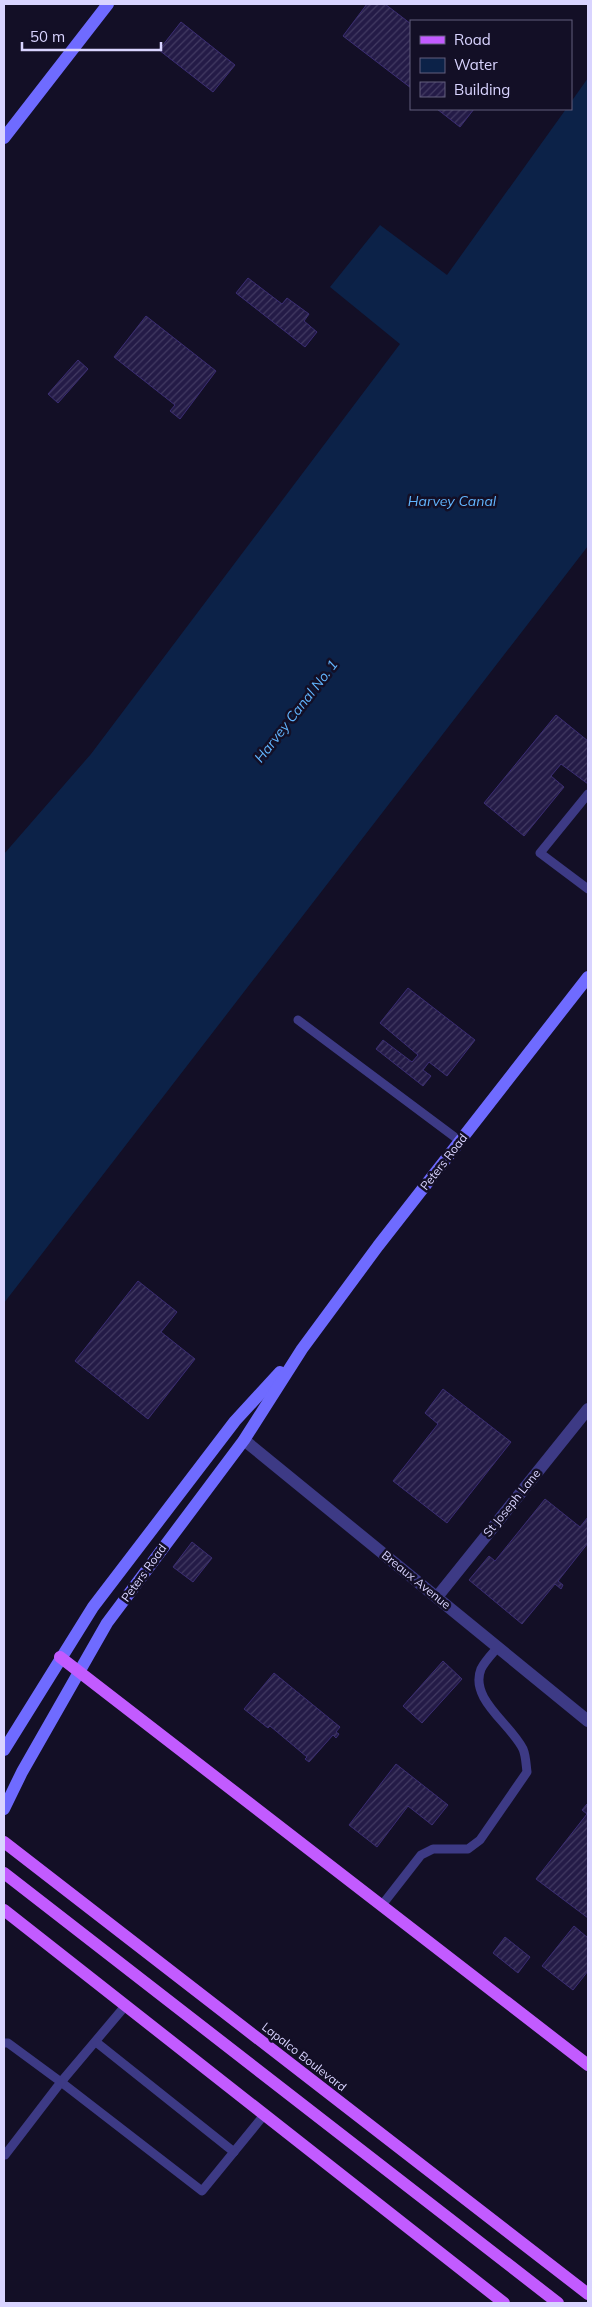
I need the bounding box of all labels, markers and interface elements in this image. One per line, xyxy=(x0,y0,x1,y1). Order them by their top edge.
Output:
scale bar xyxy=(22,20,161,52)
legend xyxy=(410,20,572,110)
text: 50 m xyxy=(30,27,65,46)
text: Road xyxy=(454,30,491,49)
text: Water xyxy=(454,55,498,74)
text: Building xyxy=(454,80,510,99)
water label: Harvey Canal xyxy=(408,492,497,510)
water label: Harvey Canal No. 1 xyxy=(250,656,342,766)
street label: Peters Road xyxy=(417,1130,470,1193)
street label: St Joseph Lane xyxy=(480,1466,543,1540)
street label: Peters Road xyxy=(118,1541,170,1604)
street label: Breaux Avenue xyxy=(379,1547,454,1612)
street label: Lapalco Boulevard xyxy=(259,2019,350,2094)

